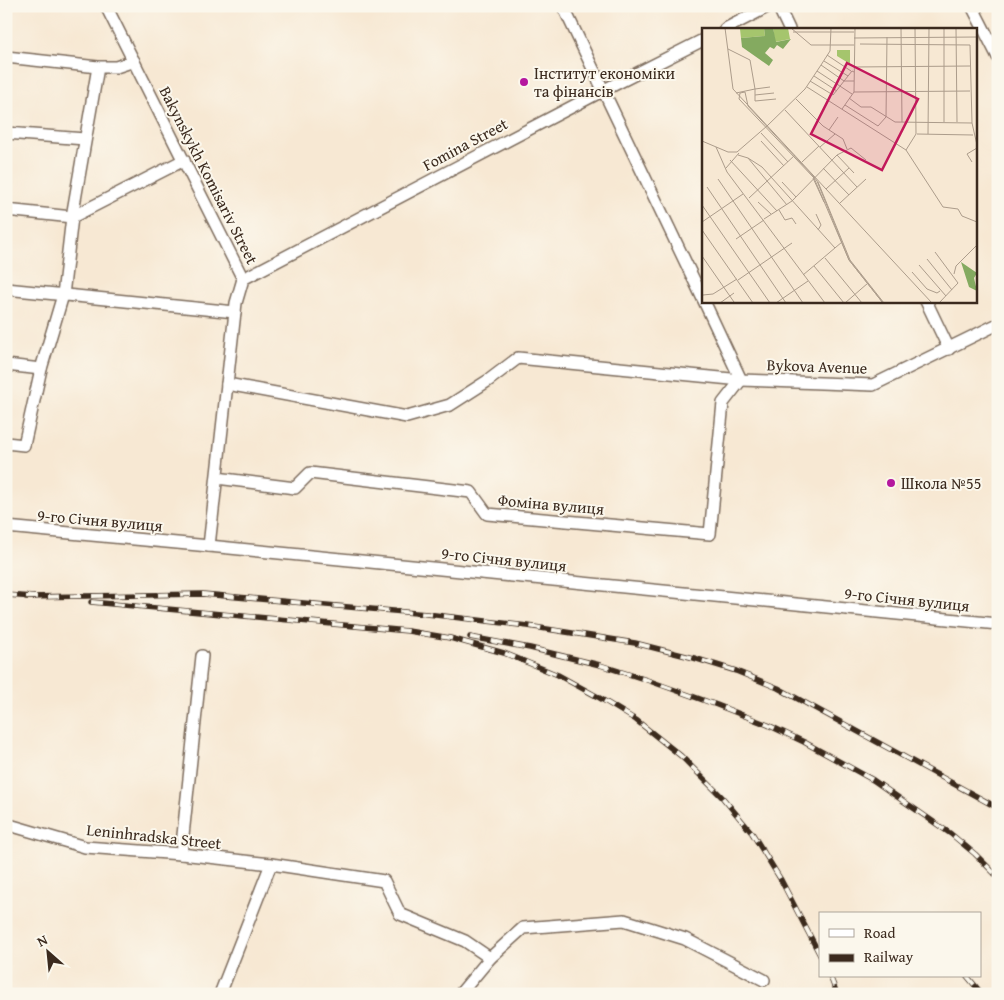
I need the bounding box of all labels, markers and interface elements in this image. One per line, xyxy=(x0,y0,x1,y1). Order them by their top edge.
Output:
inset map xyxy=(702,28,976,302)
place label: Інститут економіки та фінансів xyxy=(534,61,675,103)
marker: Інститут економіки та фінансів xyxy=(518,76,530,88)
street label: Bakynskykh Komisariv Street xyxy=(154,82,265,269)
street label: Fomina Street xyxy=(418,111,512,177)
street label: Bykova Avenue xyxy=(766,352,868,380)
place label: Школа №55 xyxy=(901,471,981,495)
marker: Школа №55 xyxy=(885,477,897,489)
street label: Фоміна вулиця xyxy=(497,487,605,521)
street label: 9-го Січня вулиця xyxy=(36,503,164,537)
street label: 9-го Січня вулиця xyxy=(440,540,568,578)
street label: 9-го Січня вулиця xyxy=(843,580,971,618)
street label: Leninhradska Street xyxy=(85,817,223,855)
legend xyxy=(819,912,982,978)
text: Road xyxy=(864,922,895,943)
north arrow xyxy=(22,928,72,978)
text: N xyxy=(33,929,51,951)
text: Railway xyxy=(864,946,914,967)

